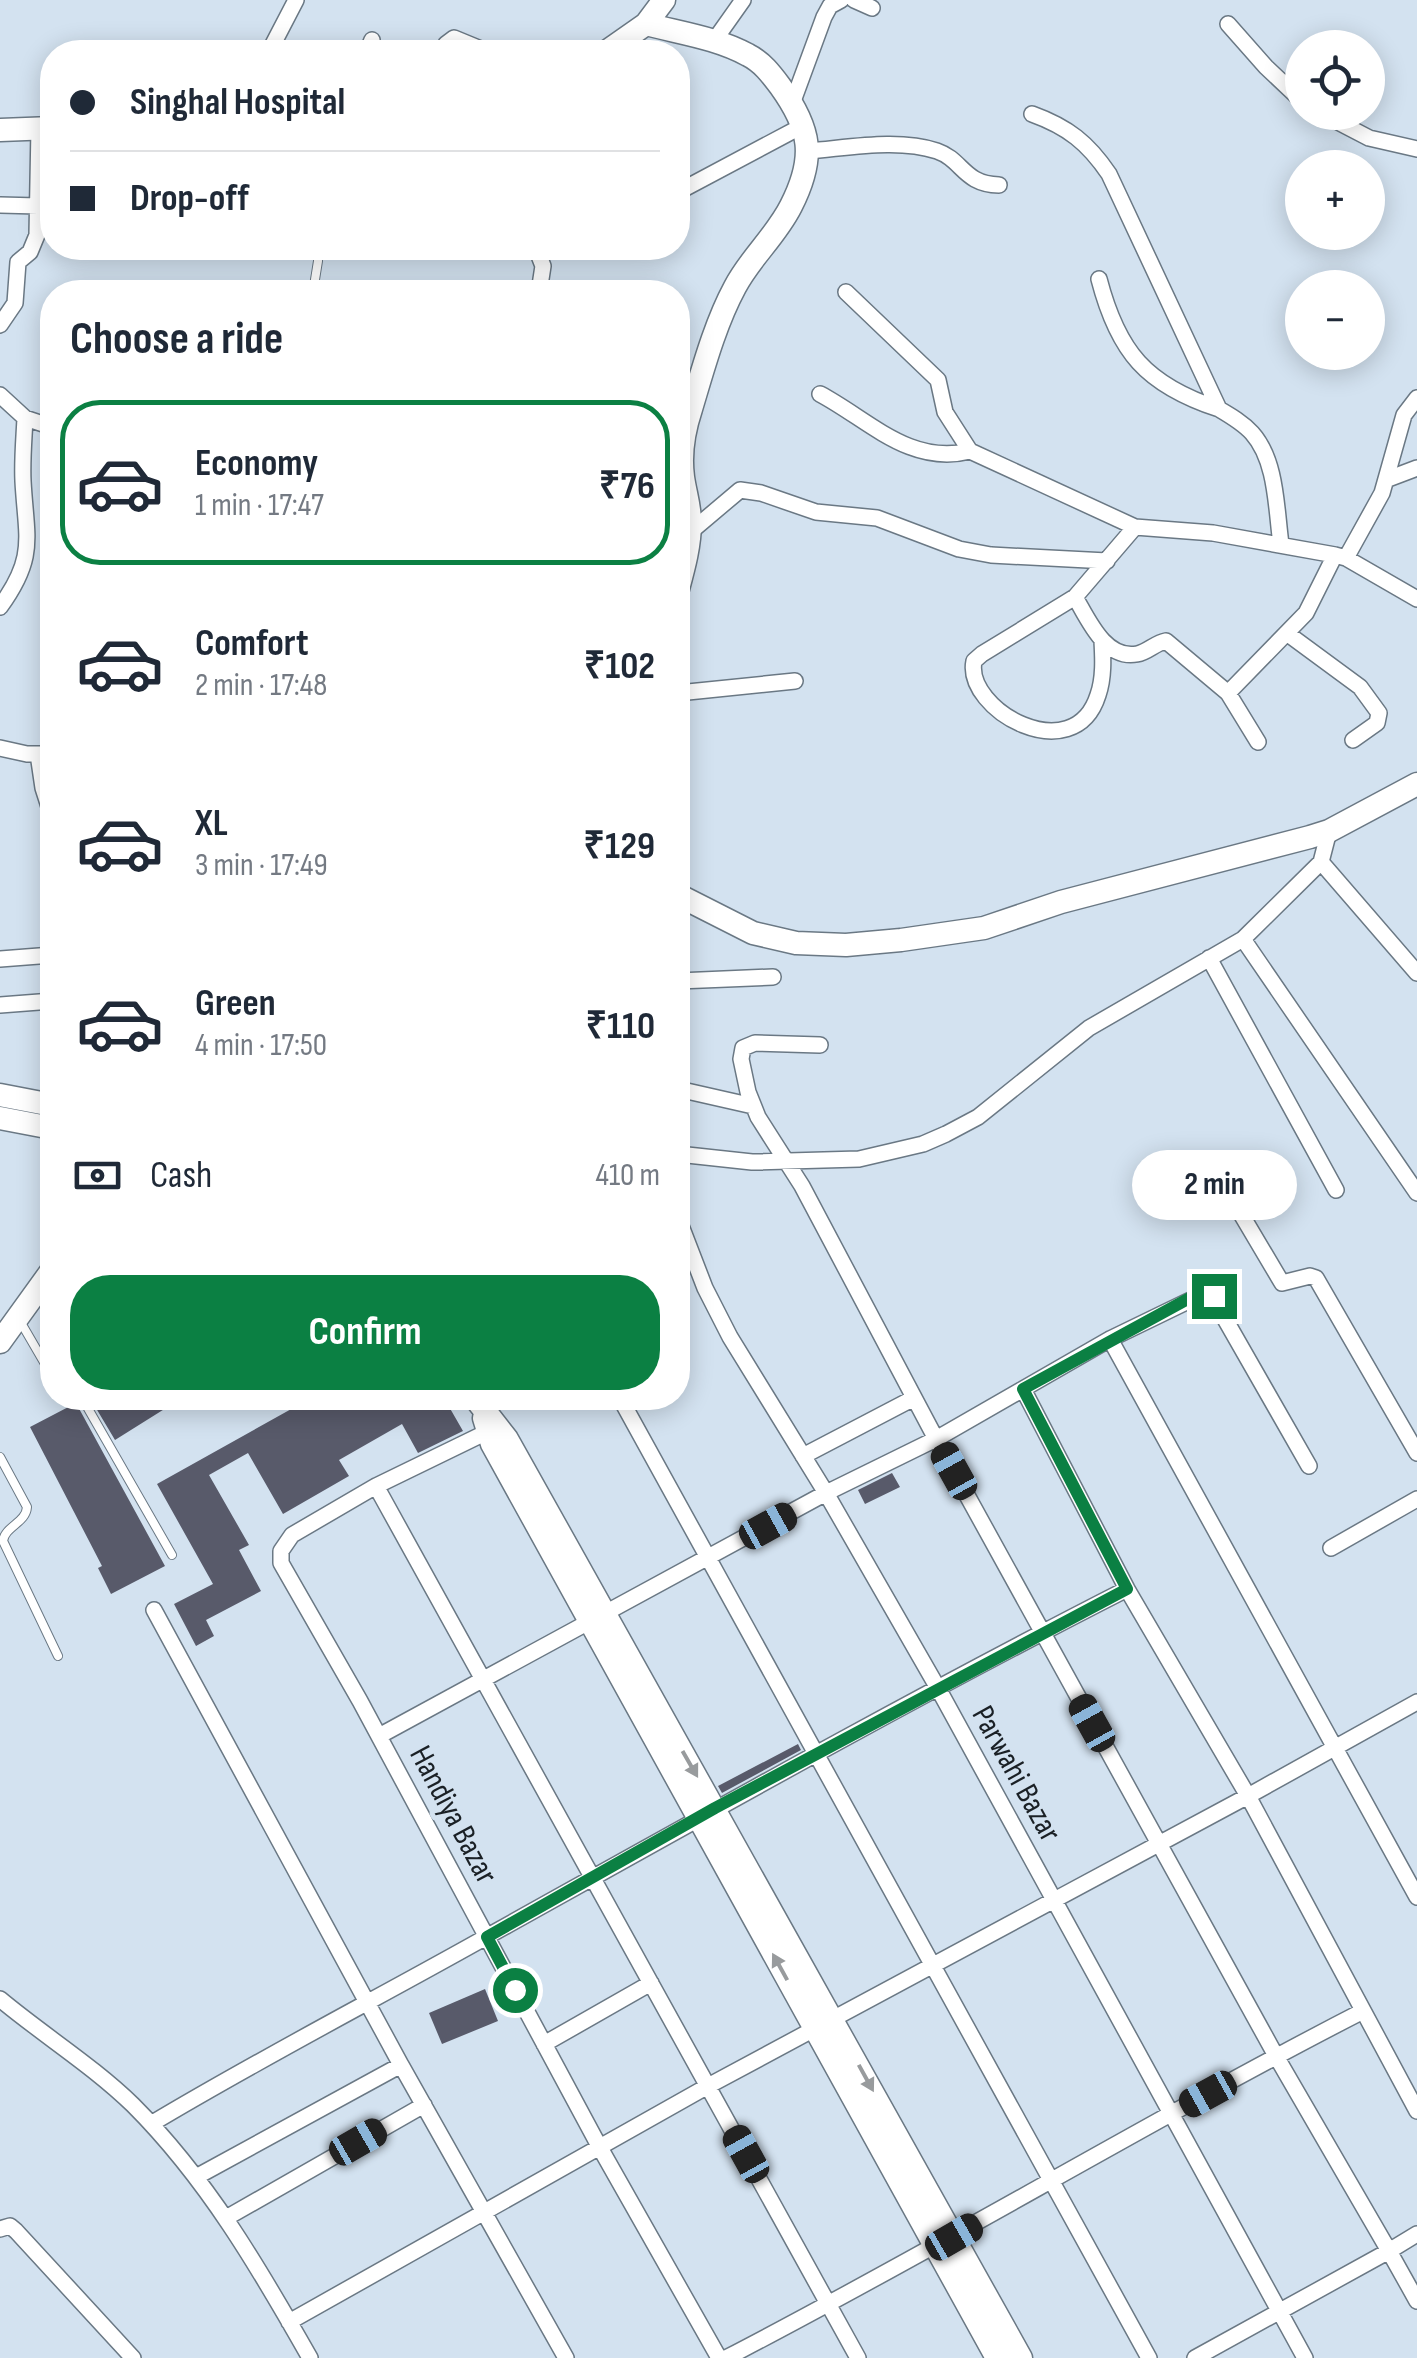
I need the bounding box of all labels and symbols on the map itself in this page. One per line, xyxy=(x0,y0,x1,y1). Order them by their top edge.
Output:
callout: 2 min xyxy=(1132,1151,1296,1221)
route end xyxy=(1192,1274,1237,1319)
car xyxy=(926,1437,982,1505)
car xyxy=(734,1498,802,1554)
car xyxy=(1064,1689,1120,1757)
street label: Parwahi Bazar xyxy=(963,1699,1069,1849)
street label: Handiya Bazar xyxy=(400,1739,506,1891)
one-way arrow xyxy=(681,1750,698,1778)
one-way arrow xyxy=(772,1952,789,1981)
route start xyxy=(493,1968,538,2013)
one-way arrow xyxy=(857,2064,875,2092)
car xyxy=(1174,2066,1242,2122)
car xyxy=(325,2114,391,2170)
car xyxy=(718,2120,774,2188)
car xyxy=(921,2209,987,2265)

